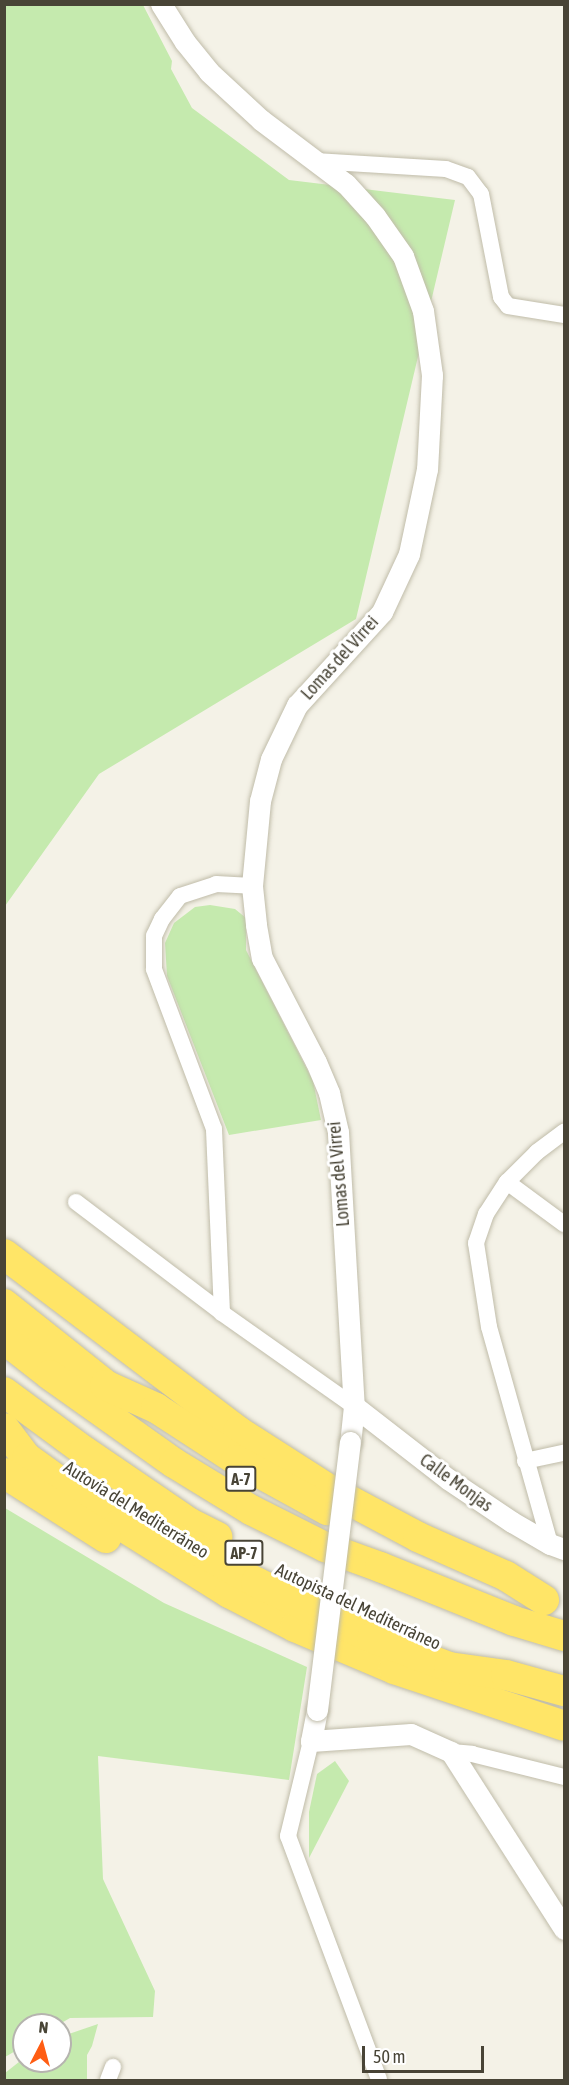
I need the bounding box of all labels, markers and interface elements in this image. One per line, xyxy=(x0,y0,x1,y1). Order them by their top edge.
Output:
street label: Lomas del Virrei xyxy=(297,612,383,704)
street label: Lomas del Virrei xyxy=(324,1121,354,1227)
street label: Calle Monjas xyxy=(415,1449,497,1517)
street label: Autovía del Mediterráneo xyxy=(59,1457,213,1563)
road number: A-7 xyxy=(224,1466,258,1492)
road number: AP-7 xyxy=(223,1540,265,1566)
street label: Autopista del Mediterráneo xyxy=(272,1559,444,1655)
north arrow xyxy=(12,2013,72,2073)
text: N xyxy=(38,2018,49,2037)
scale bar xyxy=(365,2034,486,2072)
text: 50 m xyxy=(373,2046,405,2067)

